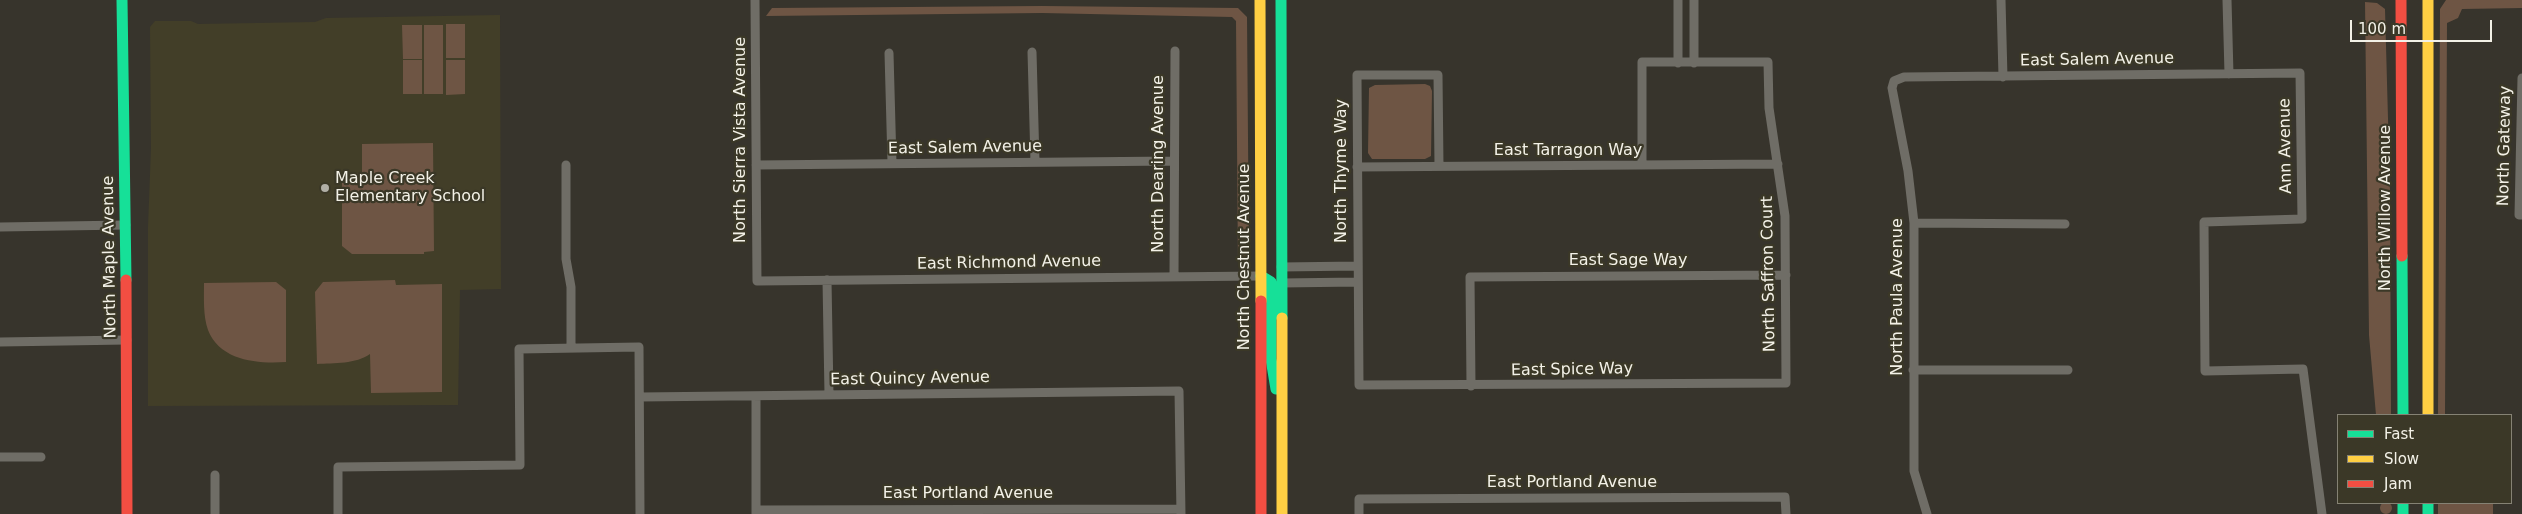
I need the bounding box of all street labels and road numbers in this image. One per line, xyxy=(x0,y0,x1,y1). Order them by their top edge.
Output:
street label: North Sierra Vista Avenue xyxy=(731,37,751,243)
street label: East Salem Avenue xyxy=(2020,49,2174,71)
street label: North Dearing Avenue xyxy=(1149,75,1169,253)
street label: North Gateway xyxy=(2494,86,2516,206)
street label: Ann Avenue xyxy=(2276,98,2296,194)
street label: North Thyme Way xyxy=(1332,99,1352,243)
street label: North Willow Avenue xyxy=(2376,125,2396,291)
street label: East Salem Avenue xyxy=(888,137,1042,159)
street label: East Tarragon Way xyxy=(1494,141,1642,161)
street label: North Chestnut Avenue xyxy=(1235,164,1255,350)
street label: North Maple Avenue xyxy=(99,176,121,338)
street label: North Saffron Court xyxy=(1758,196,1780,352)
street label: North Paula Avenue xyxy=(1888,218,1908,376)
street label: East Sage Way xyxy=(1569,251,1687,271)
street label: East Richmond Avenue xyxy=(917,252,1101,274)
street label: East Spice Way xyxy=(1511,359,1633,381)
street label: East Quincy Avenue xyxy=(830,368,990,390)
street label: East Portland Avenue xyxy=(1487,473,1657,493)
street label: East Portland Avenue xyxy=(883,484,1053,504)

